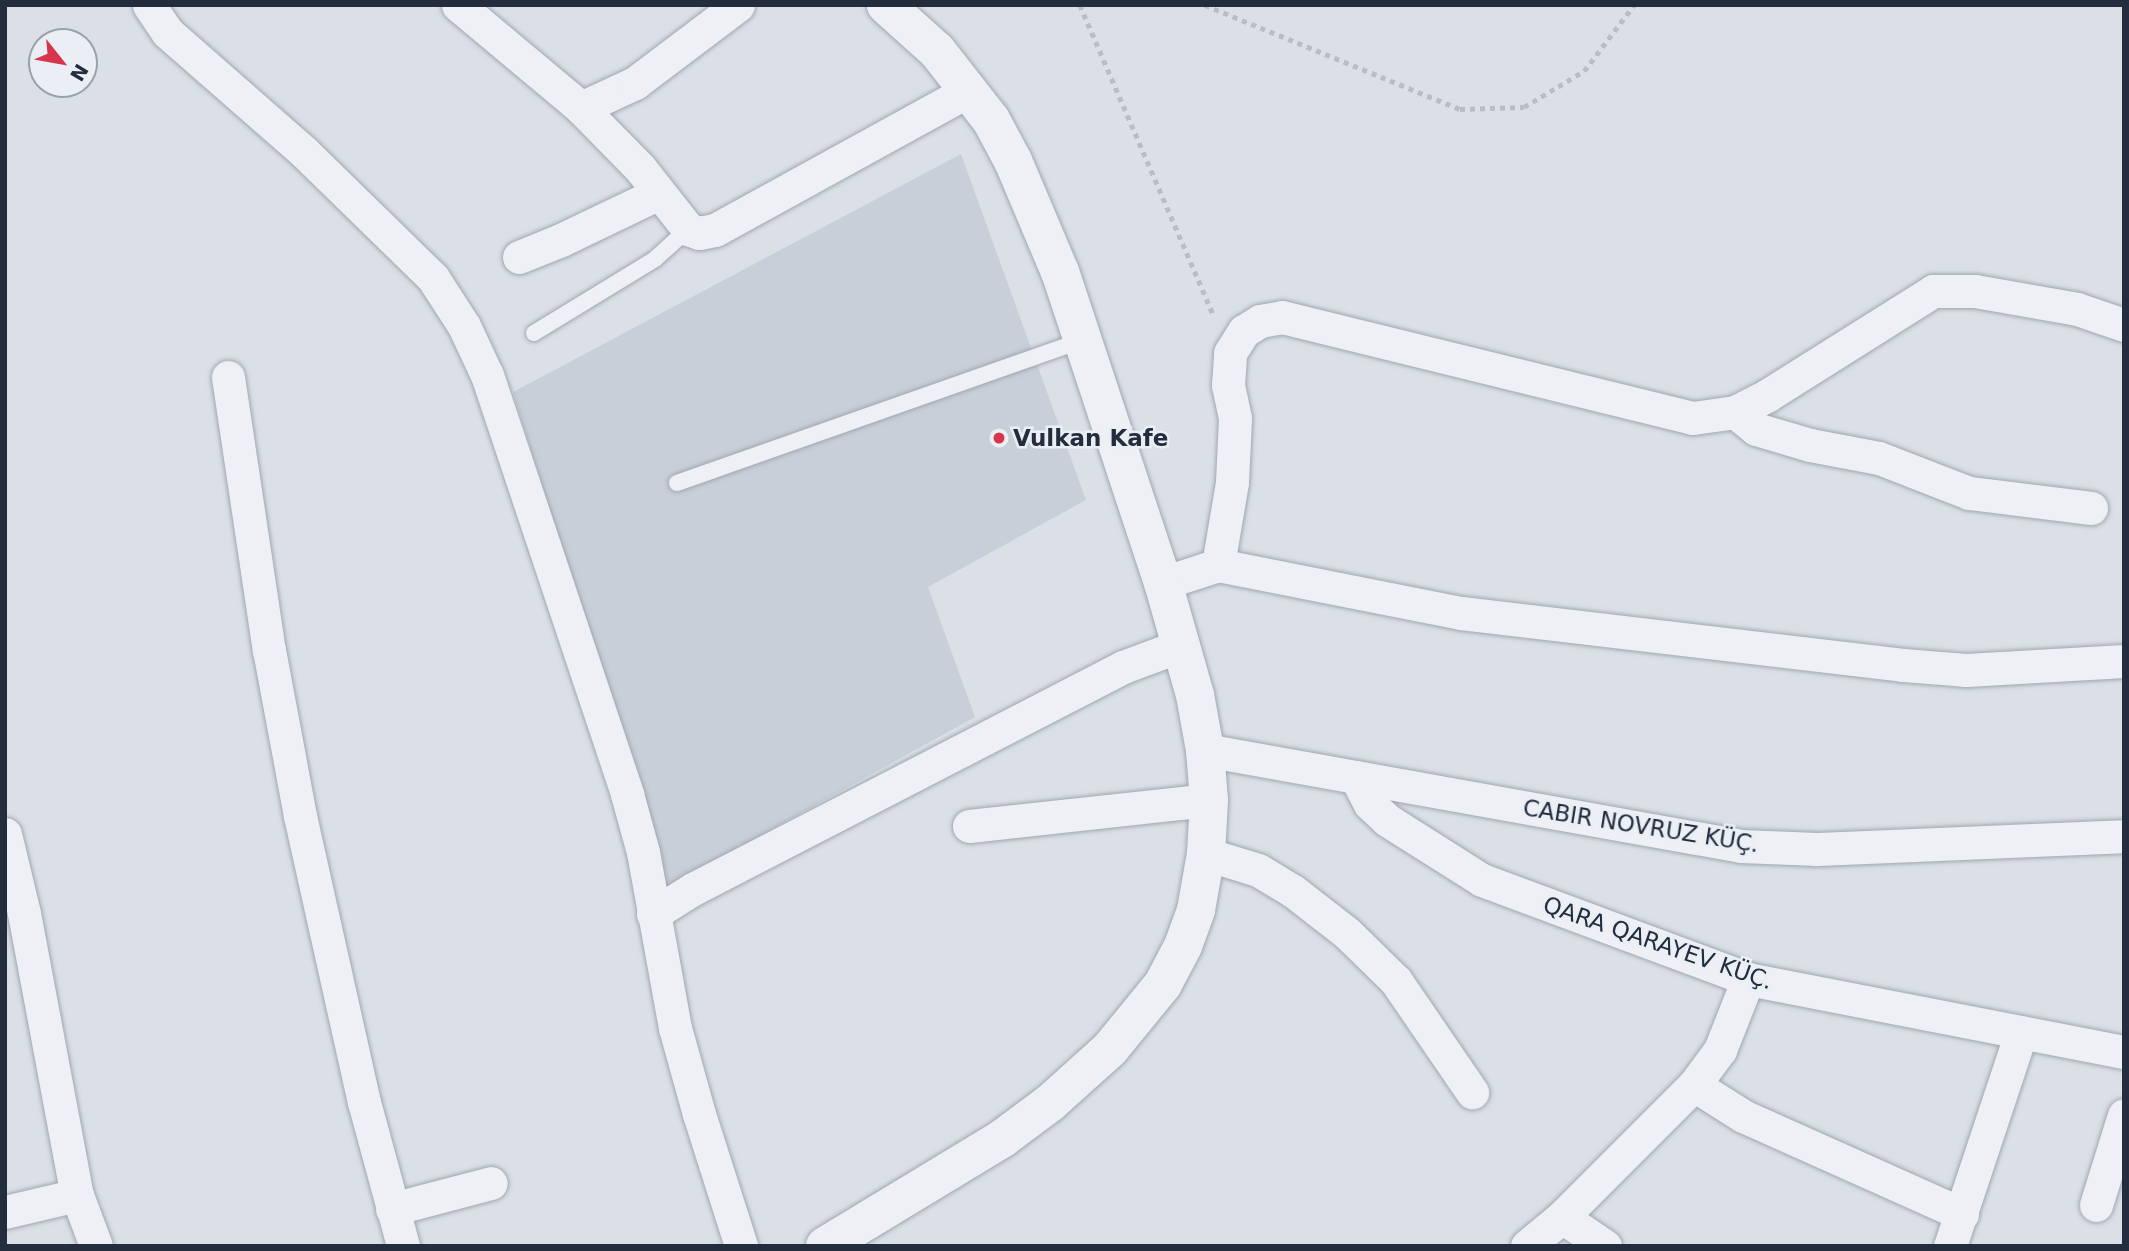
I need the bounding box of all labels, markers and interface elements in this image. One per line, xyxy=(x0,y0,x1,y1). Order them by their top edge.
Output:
north arrow xyxy=(28,28,98,98)
text: N xyxy=(66,60,93,85)
place label: Vulkan Kafe xyxy=(1013,424,1168,452)
marker: Vulkan Kafe xyxy=(991,430,1007,446)
street label: CABIR NOVRUZ KÜÇ. xyxy=(1521,794,1761,858)
street label: QARA QARAYEV KÜÇ. xyxy=(1540,891,1776,995)

